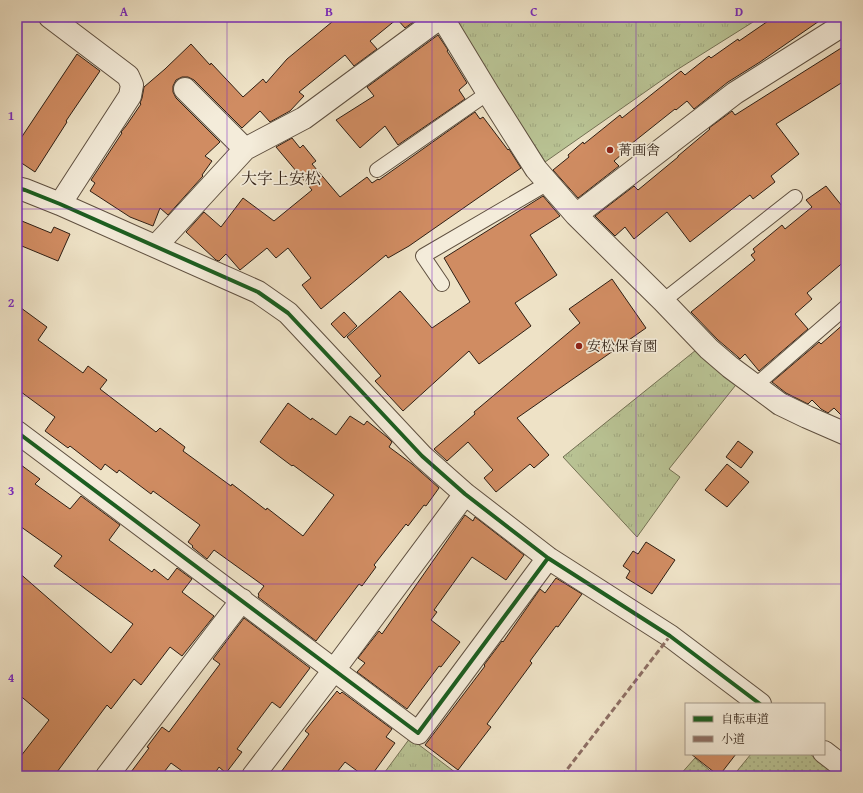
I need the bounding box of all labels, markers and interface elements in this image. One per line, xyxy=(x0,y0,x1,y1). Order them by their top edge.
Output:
text: A xyxy=(120,2,129,21)
text: B xyxy=(325,2,333,21)
text: C xyxy=(530,2,538,21)
text: D xyxy=(735,2,743,21)
text: 1 xyxy=(8,106,14,125)
place label: 菁画舎 xyxy=(618,140,660,160)
marker: 菁画舎 xyxy=(605,145,615,155)
district label: 大字上安松 xyxy=(241,166,321,190)
text: 2 xyxy=(8,293,15,312)
place label: 安松保育園 xyxy=(587,336,657,356)
marker: 安松保育園 xyxy=(574,341,584,351)
text: 3 xyxy=(8,481,14,500)
text: 4 xyxy=(8,668,15,687)
legend xyxy=(685,703,825,755)
text: 自転車道 xyxy=(721,710,769,727)
text: 小道 xyxy=(721,730,745,747)

